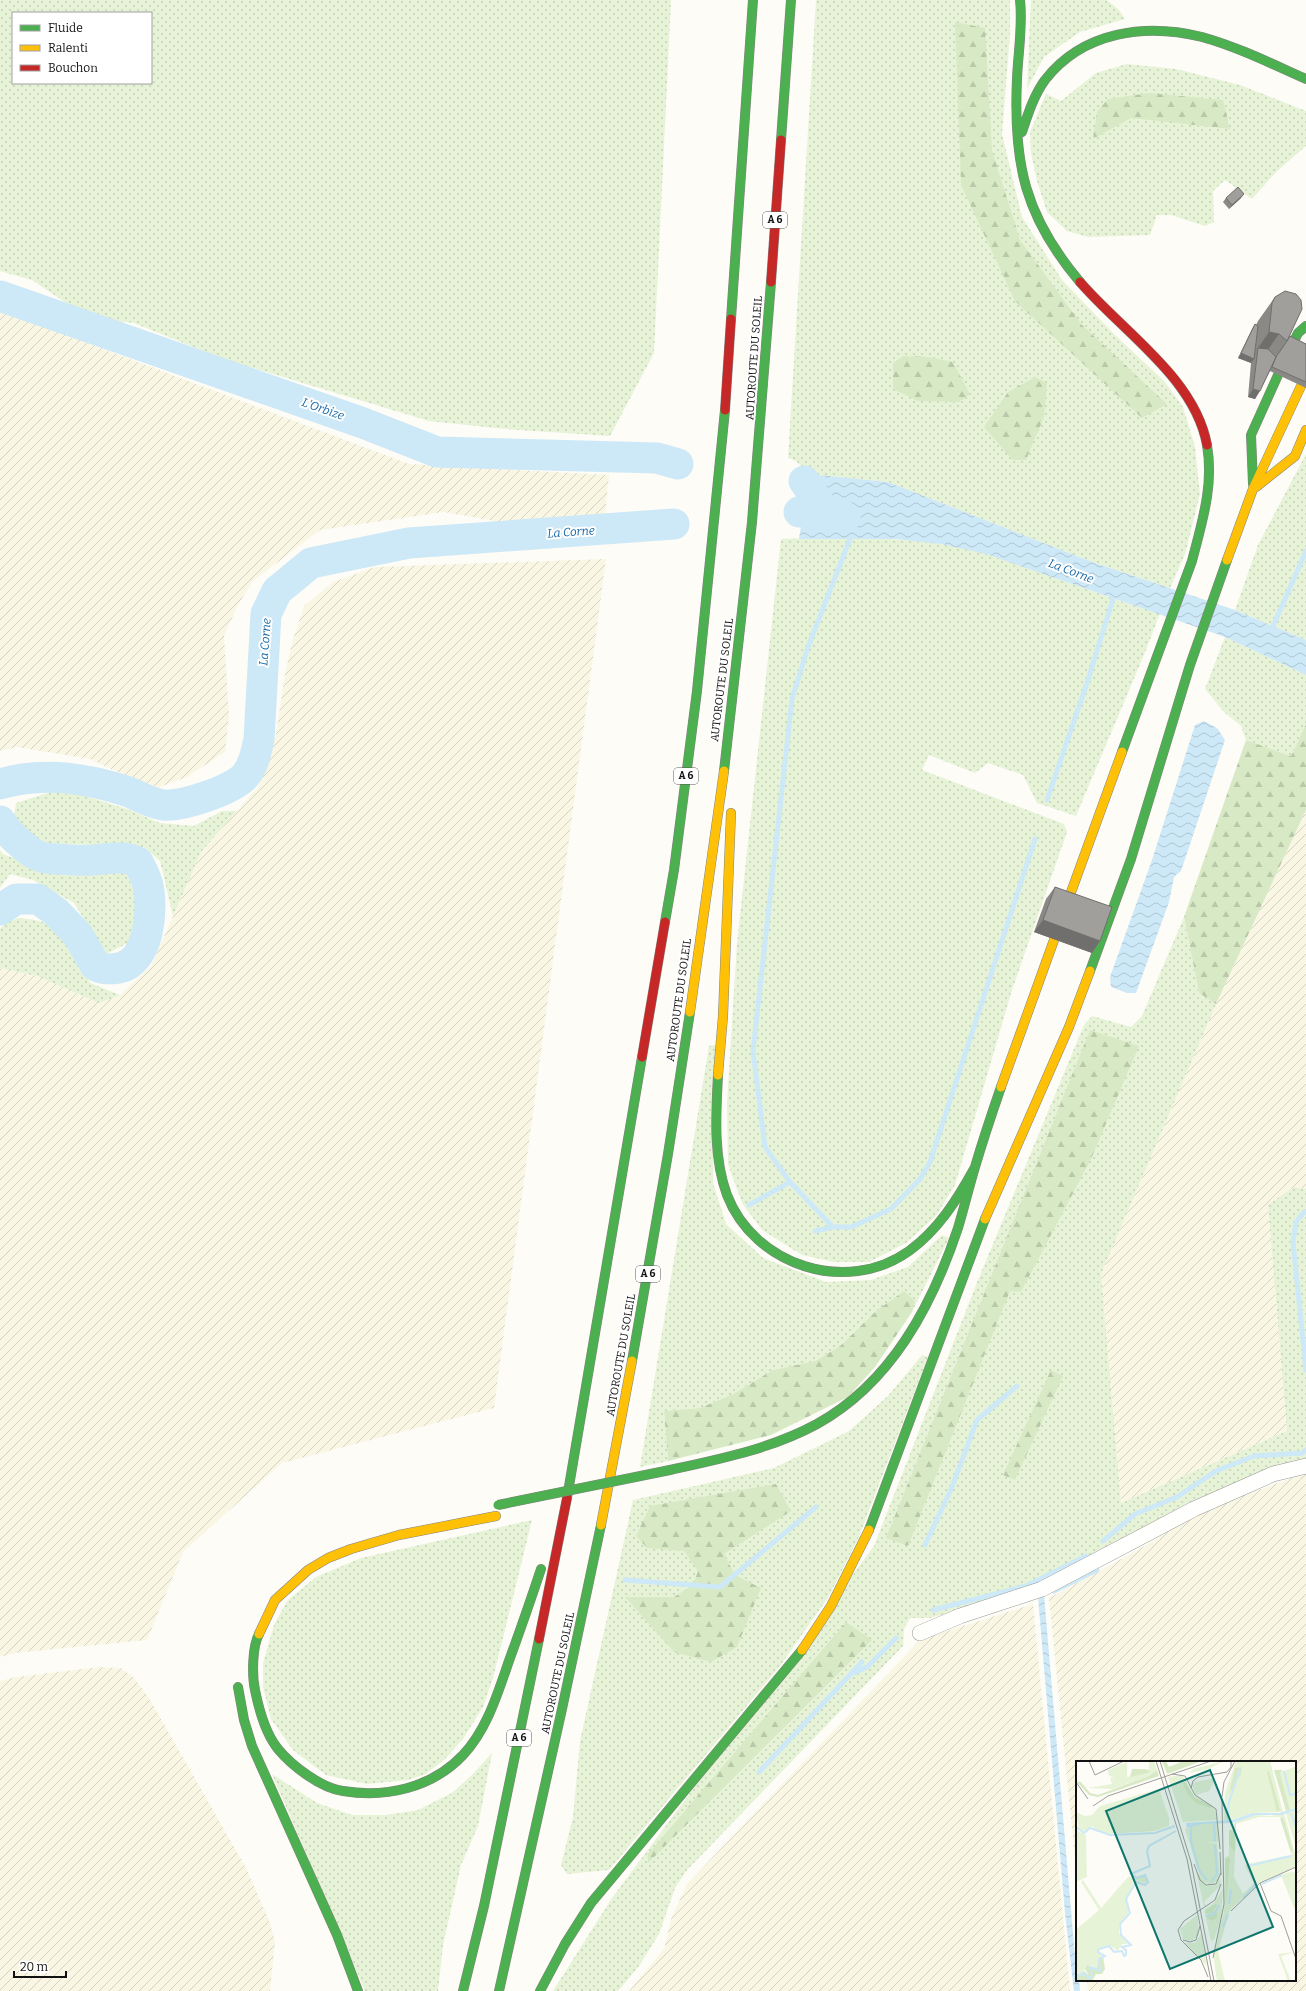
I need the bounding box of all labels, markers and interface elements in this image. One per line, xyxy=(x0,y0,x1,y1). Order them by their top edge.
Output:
legend xyxy=(12,12,152,84)
text: Fluide xyxy=(48,21,83,35)
text: Ralenti xyxy=(48,41,88,55)
text: Bouchon xyxy=(48,61,98,75)
road number: A 6 xyxy=(763,212,787,228)
street label: AUTOROUTE DU SOLEIL xyxy=(743,296,765,420)
water label: L'Orbize xyxy=(300,395,346,423)
water label: La Corne xyxy=(547,523,595,541)
water label: La Corne xyxy=(1046,556,1096,586)
water label: La Corne xyxy=(256,618,274,666)
street label: AUTOROUTE DU SOLEIL xyxy=(708,618,736,742)
road number: A 6 xyxy=(674,768,698,784)
street label: AUTOROUTE DU SOLEIL xyxy=(664,938,694,1062)
road number: A 6 xyxy=(636,1266,660,1282)
street label: AUTOROUTE DU SOLEIL xyxy=(604,1293,638,1417)
street label: AUTOROUTE DU SOLEIL xyxy=(539,1611,577,1735)
road number: A 6 xyxy=(507,1730,531,1746)
inset map xyxy=(1076,1761,1296,1981)
scale bar xyxy=(14,1953,66,1979)
text: 20 m xyxy=(20,1960,49,1974)

